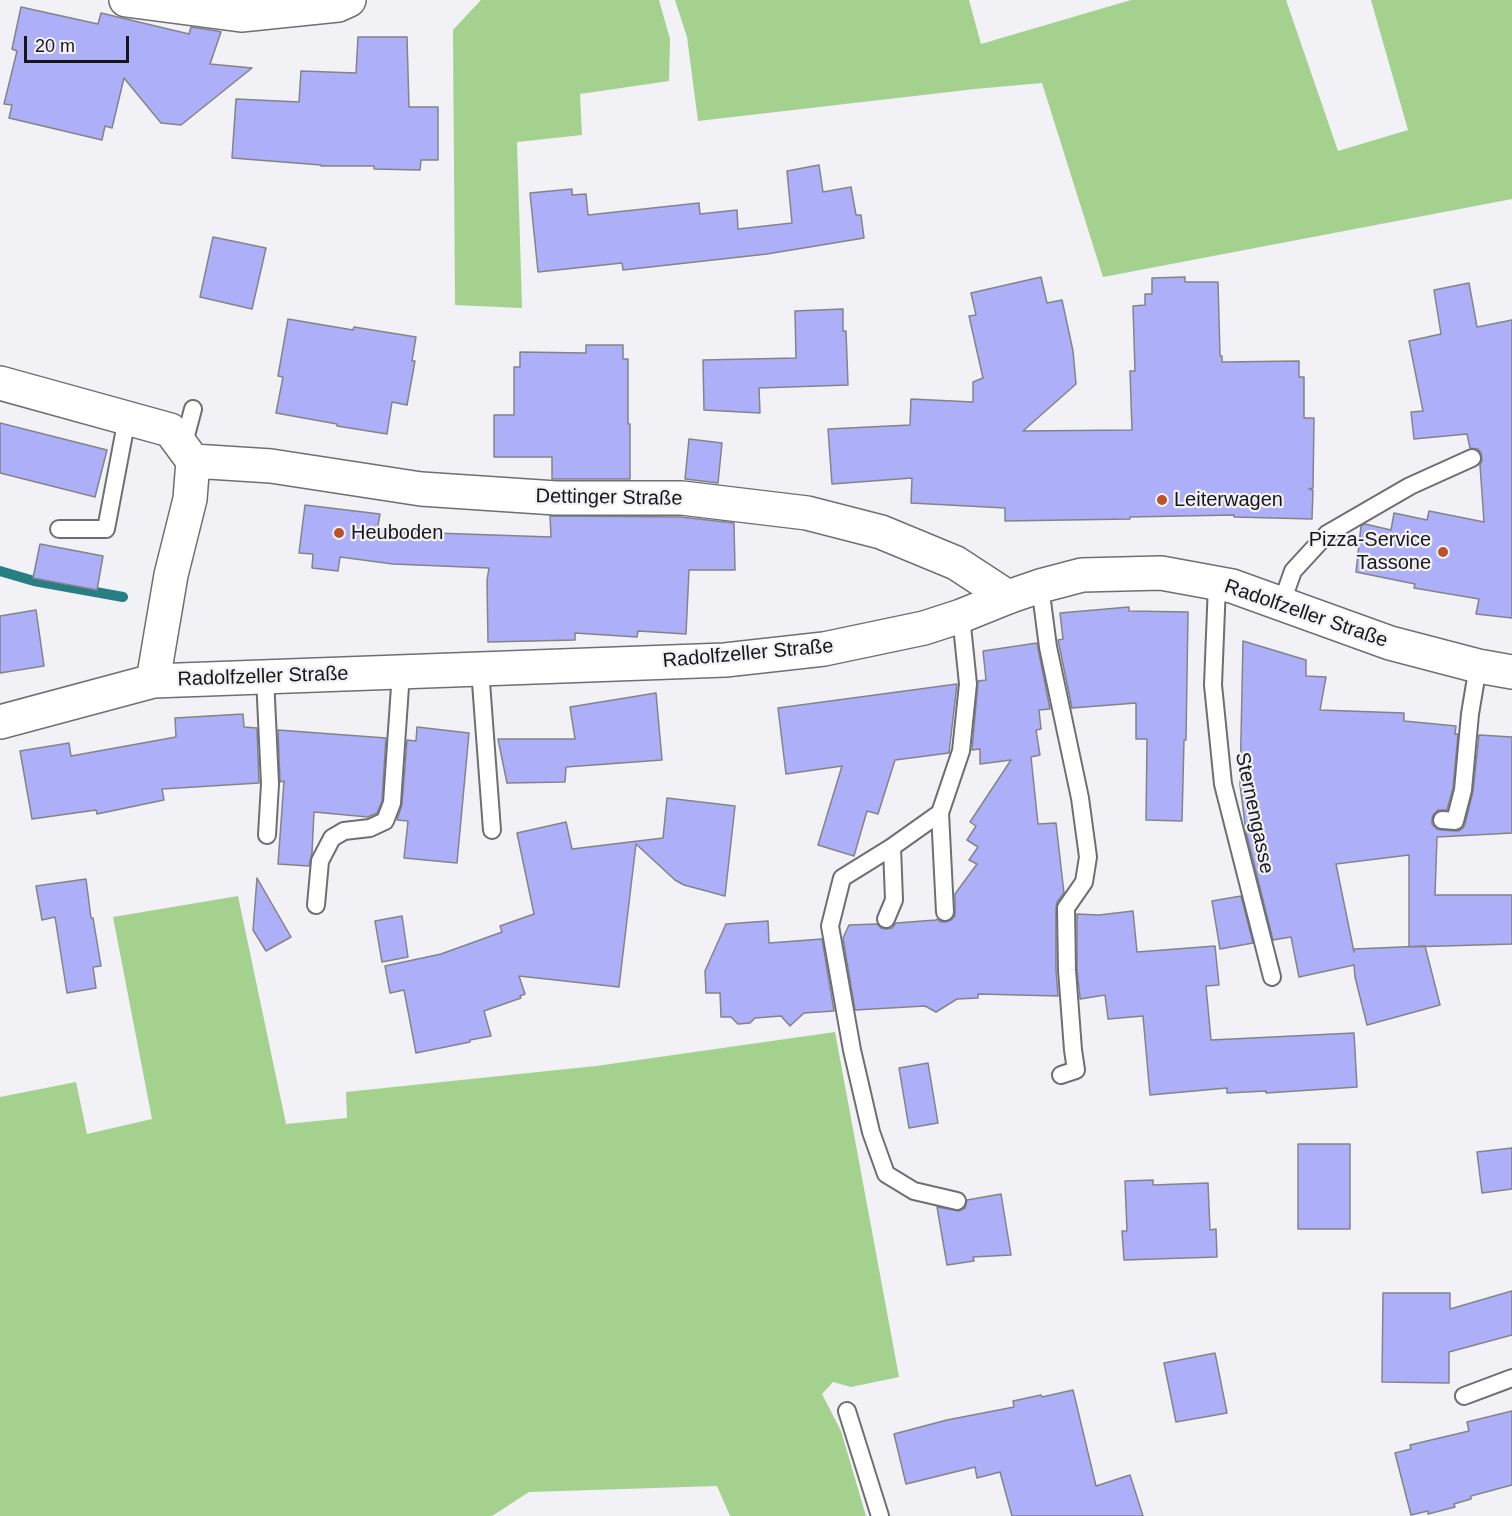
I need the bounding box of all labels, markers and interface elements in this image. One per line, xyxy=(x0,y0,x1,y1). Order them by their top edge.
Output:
scale bar xyxy=(27,24,132,62)
text: 20 m xyxy=(35,36,75,56)
street label: Dettinger Straße xyxy=(535,485,683,511)
place label: Leiterwagen xyxy=(1174,488,1283,512)
marker: Leiterwagen xyxy=(1155,493,1169,507)
place label: Heuboden xyxy=(351,521,443,545)
marker: Heuboden xyxy=(332,526,346,540)
place label: Pizza-Service Tassone xyxy=(1309,528,1431,575)
marker: Pizza-Service Tassone xyxy=(1436,545,1450,559)
street label: Radolfzeller Straße xyxy=(1221,575,1391,653)
street label: Radolfzeller Straße xyxy=(662,635,834,673)
street label: Radolfzeller Straße xyxy=(177,662,349,692)
street label: Sternengasse xyxy=(1229,750,1279,876)

